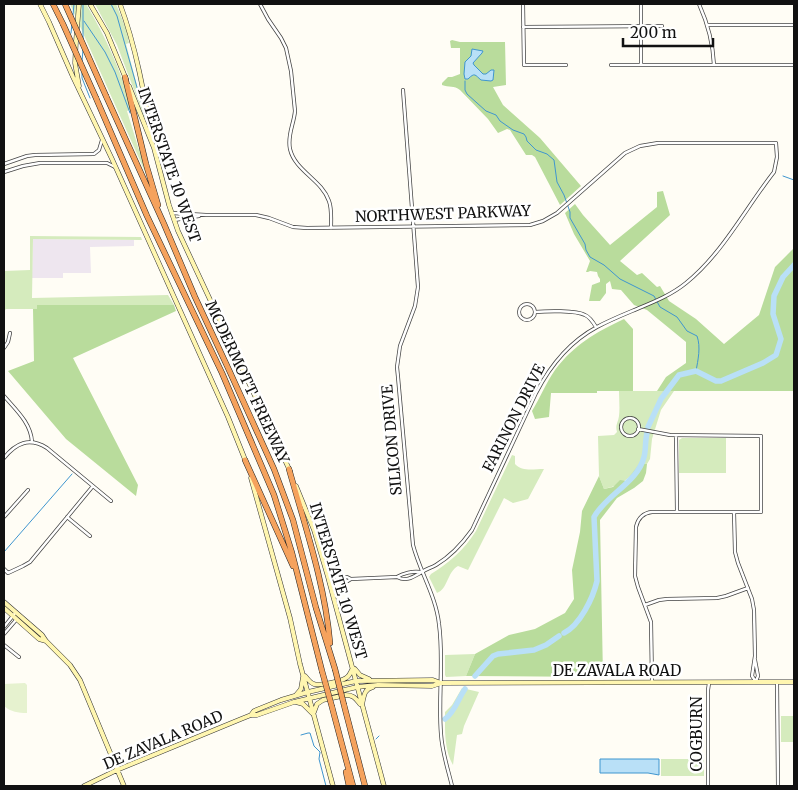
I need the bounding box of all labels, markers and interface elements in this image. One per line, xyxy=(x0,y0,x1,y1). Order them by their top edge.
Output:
scale bar xyxy=(623,15,713,47)
text: 200 m xyxy=(630,23,677,42)
street label: INTERSTATE 10 WEST xyxy=(134,85,205,246)
street label: NORTHWEST PARKWAY xyxy=(355,201,532,226)
street label: MCDERMOTT FREEWAY xyxy=(201,297,294,467)
street label: FARINON DRIVE xyxy=(478,360,549,475)
street label: SILICON DRIVE xyxy=(377,383,406,496)
street label: INTERSTATE 10 WEST xyxy=(306,500,372,662)
street label: DE ZAVALA ROAD xyxy=(553,661,681,680)
street label: COGBURN xyxy=(687,696,706,772)
street label: DE ZAVALA ROAD xyxy=(100,706,226,773)

